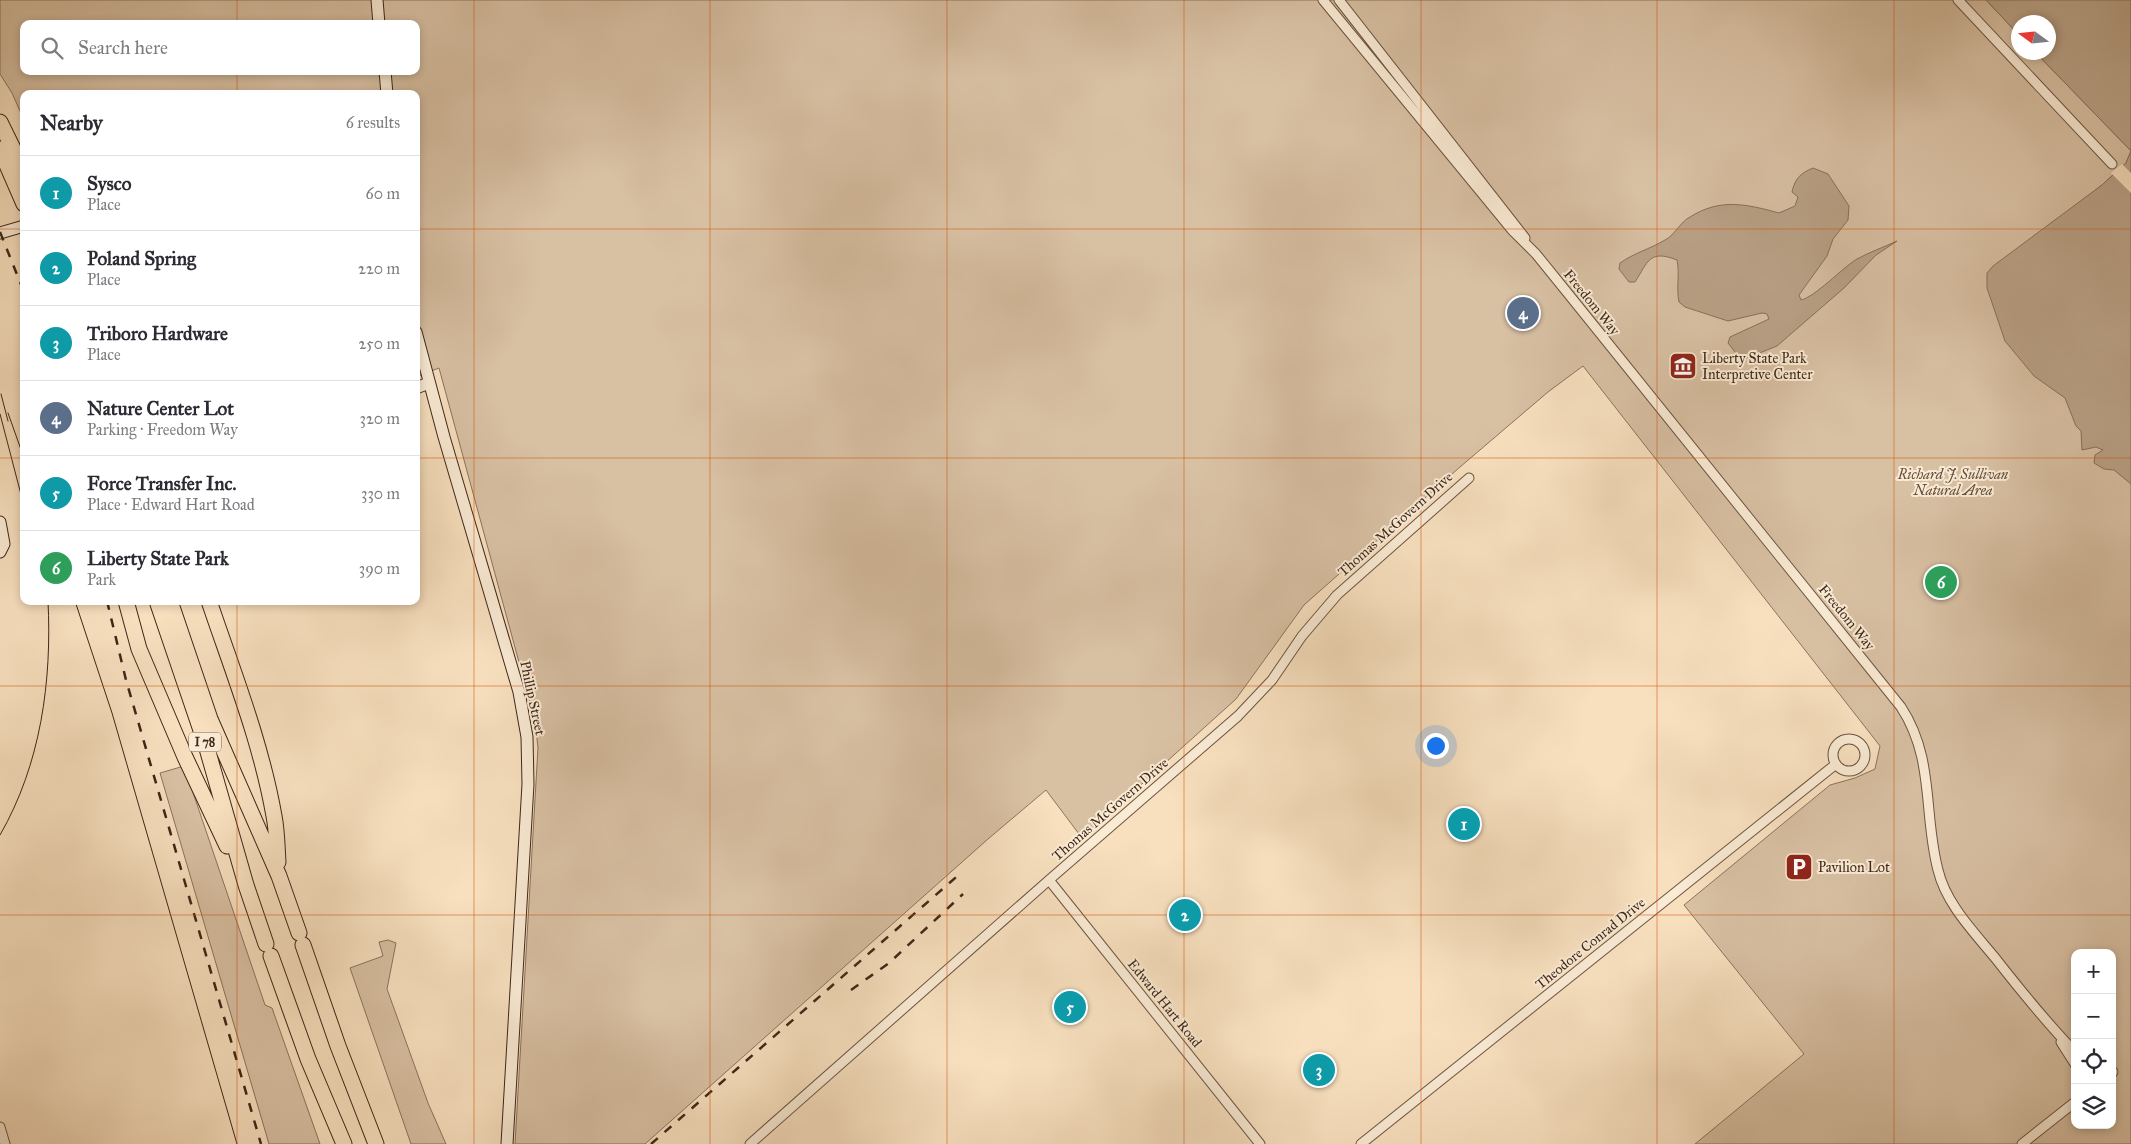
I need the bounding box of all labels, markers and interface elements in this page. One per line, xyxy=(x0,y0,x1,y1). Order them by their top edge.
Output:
north arrow xyxy=(2011,15,2056,60)
search box xyxy=(20,20,420,75)
icon: search xyxy=(38,34,66,62)
text: Search here xyxy=(78,36,168,59)
text: Nearby xyxy=(40,110,103,136)
text: 6 results xyxy=(346,113,400,132)
text: Sysco xyxy=(87,172,131,195)
text: 1 xyxy=(53,184,59,203)
text: 60 m xyxy=(366,184,400,203)
text: Place xyxy=(87,195,121,214)
text: Poland Spring xyxy=(87,247,196,270)
text: 2 xyxy=(52,259,60,278)
text: 220 m xyxy=(358,259,400,278)
street label: Freedom Way xyxy=(1560,266,1623,339)
text: Place xyxy=(87,270,121,289)
pin: 4 xyxy=(1507,294,1539,332)
text: Triboro Hardware xyxy=(87,322,228,345)
text: 3 xyxy=(53,334,59,353)
text: 250 m xyxy=(359,334,400,353)
text: Place xyxy=(87,345,121,364)
place label: Liberty State Park Interpretive Center xyxy=(1702,350,1813,383)
museum icon: Liberty State Park Interpretive Center xyxy=(1668,351,1698,381)
text: Nature Center Lot xyxy=(87,397,234,420)
text: 4 xyxy=(52,409,60,428)
text: 320 m xyxy=(360,409,400,428)
text: Parking · Freedom Way xyxy=(87,420,238,439)
park label: Richard J. Sullivan Natural Area xyxy=(1897,466,2009,499)
street label: Thomas McGovern Drive xyxy=(1335,468,1456,580)
text: Force Transfer Inc. xyxy=(87,472,236,495)
text: 5 xyxy=(52,484,60,503)
text: 330 m xyxy=(361,484,400,503)
text: Place · Edward Hart Road xyxy=(87,495,255,514)
text: Liberty State Park xyxy=(87,547,229,570)
text: 6 xyxy=(52,559,60,578)
text: 390 m xyxy=(359,559,400,578)
pin: 6 xyxy=(1925,563,1957,601)
text: Park xyxy=(87,570,116,589)
street label: Freedom Way xyxy=(1815,581,1878,654)
street label: Phillip Street xyxy=(516,659,549,737)
road number: I 78 xyxy=(189,732,221,752)
your location xyxy=(1423,733,1449,759)
street label: Thomas McGovern Drive xyxy=(1049,754,1172,864)
pin: 1 xyxy=(1448,805,1480,843)
parking icon: Pavilion Lot xyxy=(1784,852,1814,882)
place label: Pavilion Lot xyxy=(1818,859,1890,876)
street label: Theodore Conrad Drive xyxy=(1532,894,1649,993)
pin: 2 xyxy=(1169,896,1201,934)
map controls xyxy=(2071,949,2116,1129)
button: + xyxy=(2071,949,2116,994)
street label: Edward Hart Road xyxy=(1124,956,1205,1051)
pin: 5 xyxy=(1054,988,1086,1026)
button: − xyxy=(2071,994,2116,1039)
button: locate xyxy=(2071,1039,2116,1084)
pin: 3 xyxy=(1303,1051,1335,1089)
button: layers xyxy=(2071,1084,2116,1129)

